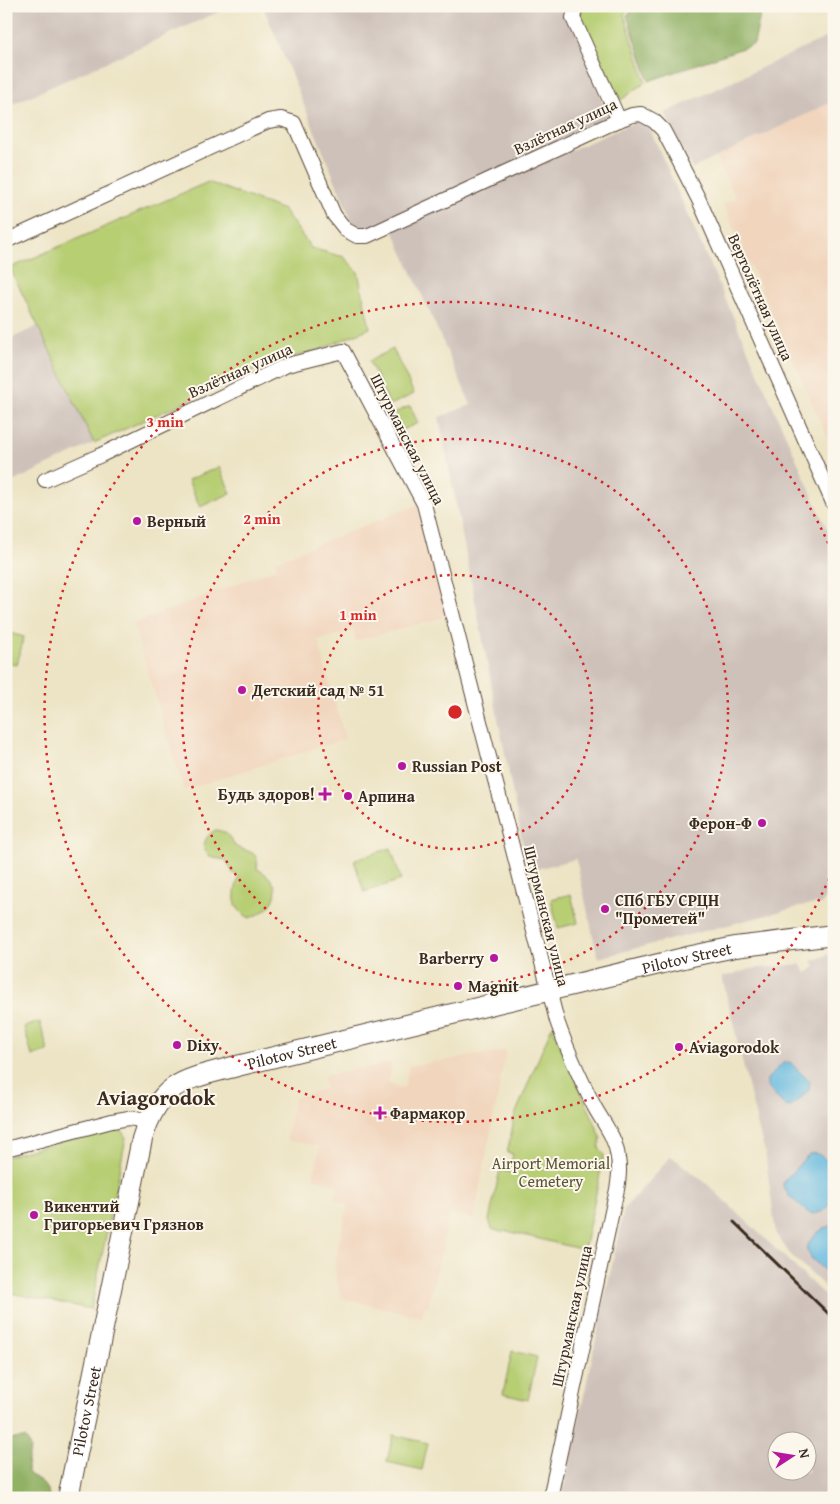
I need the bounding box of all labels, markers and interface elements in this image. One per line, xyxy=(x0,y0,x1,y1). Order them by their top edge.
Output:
street label: Взлётная улица xyxy=(509,91,621,160)
street label: Вертолётная улица xyxy=(722,230,800,365)
street label: Взлётная улица xyxy=(184,336,296,404)
street label: Штурманская улица xyxy=(365,369,452,509)
text: 3 min xyxy=(146,411,184,432)
text: 2 min xyxy=(243,508,281,529)
place label: Верный xyxy=(147,509,206,533)
marker: Верный xyxy=(131,515,143,527)
text: 1 min xyxy=(339,604,377,625)
place label: Детский сад № 51 xyxy=(251,678,384,702)
marker: Детский сад № 51 xyxy=(236,684,248,696)
centre of rings xyxy=(446,703,464,721)
place label: Russian Post xyxy=(412,754,502,778)
marker: Russian Post xyxy=(396,760,408,772)
place label: Будь здоров! xyxy=(218,782,315,806)
place label: Арпина xyxy=(358,784,416,808)
marker: Будь здоров! xyxy=(319,788,331,800)
marker: Арпина xyxy=(342,790,354,802)
place label: Ферон-Ф xyxy=(689,811,752,835)
marker: Ферон-Ф xyxy=(756,817,768,829)
street label: Штурманская улица xyxy=(518,843,576,989)
place label: СПб ГБУ СРЦН "Прометей" xyxy=(615,888,719,930)
marker: СПб ГБУ СРЦН "Прометей" xyxy=(599,903,611,915)
street label: Pilotov Street xyxy=(640,936,734,980)
place label: Barberry xyxy=(419,946,485,970)
marker: Barberry xyxy=(488,952,500,964)
place label: Magnit xyxy=(468,974,519,998)
marker: Magnit xyxy=(452,980,464,992)
street label: Pilotov Street xyxy=(245,1030,340,1075)
place label: Dixy xyxy=(187,1033,220,1057)
place label: Aviagorodok xyxy=(689,1035,780,1059)
marker: Dixy xyxy=(171,1039,183,1051)
marker: Aviagorodok xyxy=(673,1041,685,1053)
district label: Aviagorodok xyxy=(97,1082,216,1113)
place label: Фармакор xyxy=(390,1101,465,1125)
marker: Фармакор xyxy=(374,1107,386,1119)
park label: Airport Memorial Cemetery xyxy=(492,1151,611,1193)
place label: Викентий Григорьевич Грязнов xyxy=(44,1194,204,1236)
marker: Викентий Григорьевич Грязнов xyxy=(28,1209,40,1221)
street label: Штурманская улица xyxy=(544,1243,598,1389)
street label: Pilotov Street xyxy=(65,1363,107,1458)
north arrow xyxy=(768,1432,818,1482)
text: N xyxy=(794,1447,816,1461)

